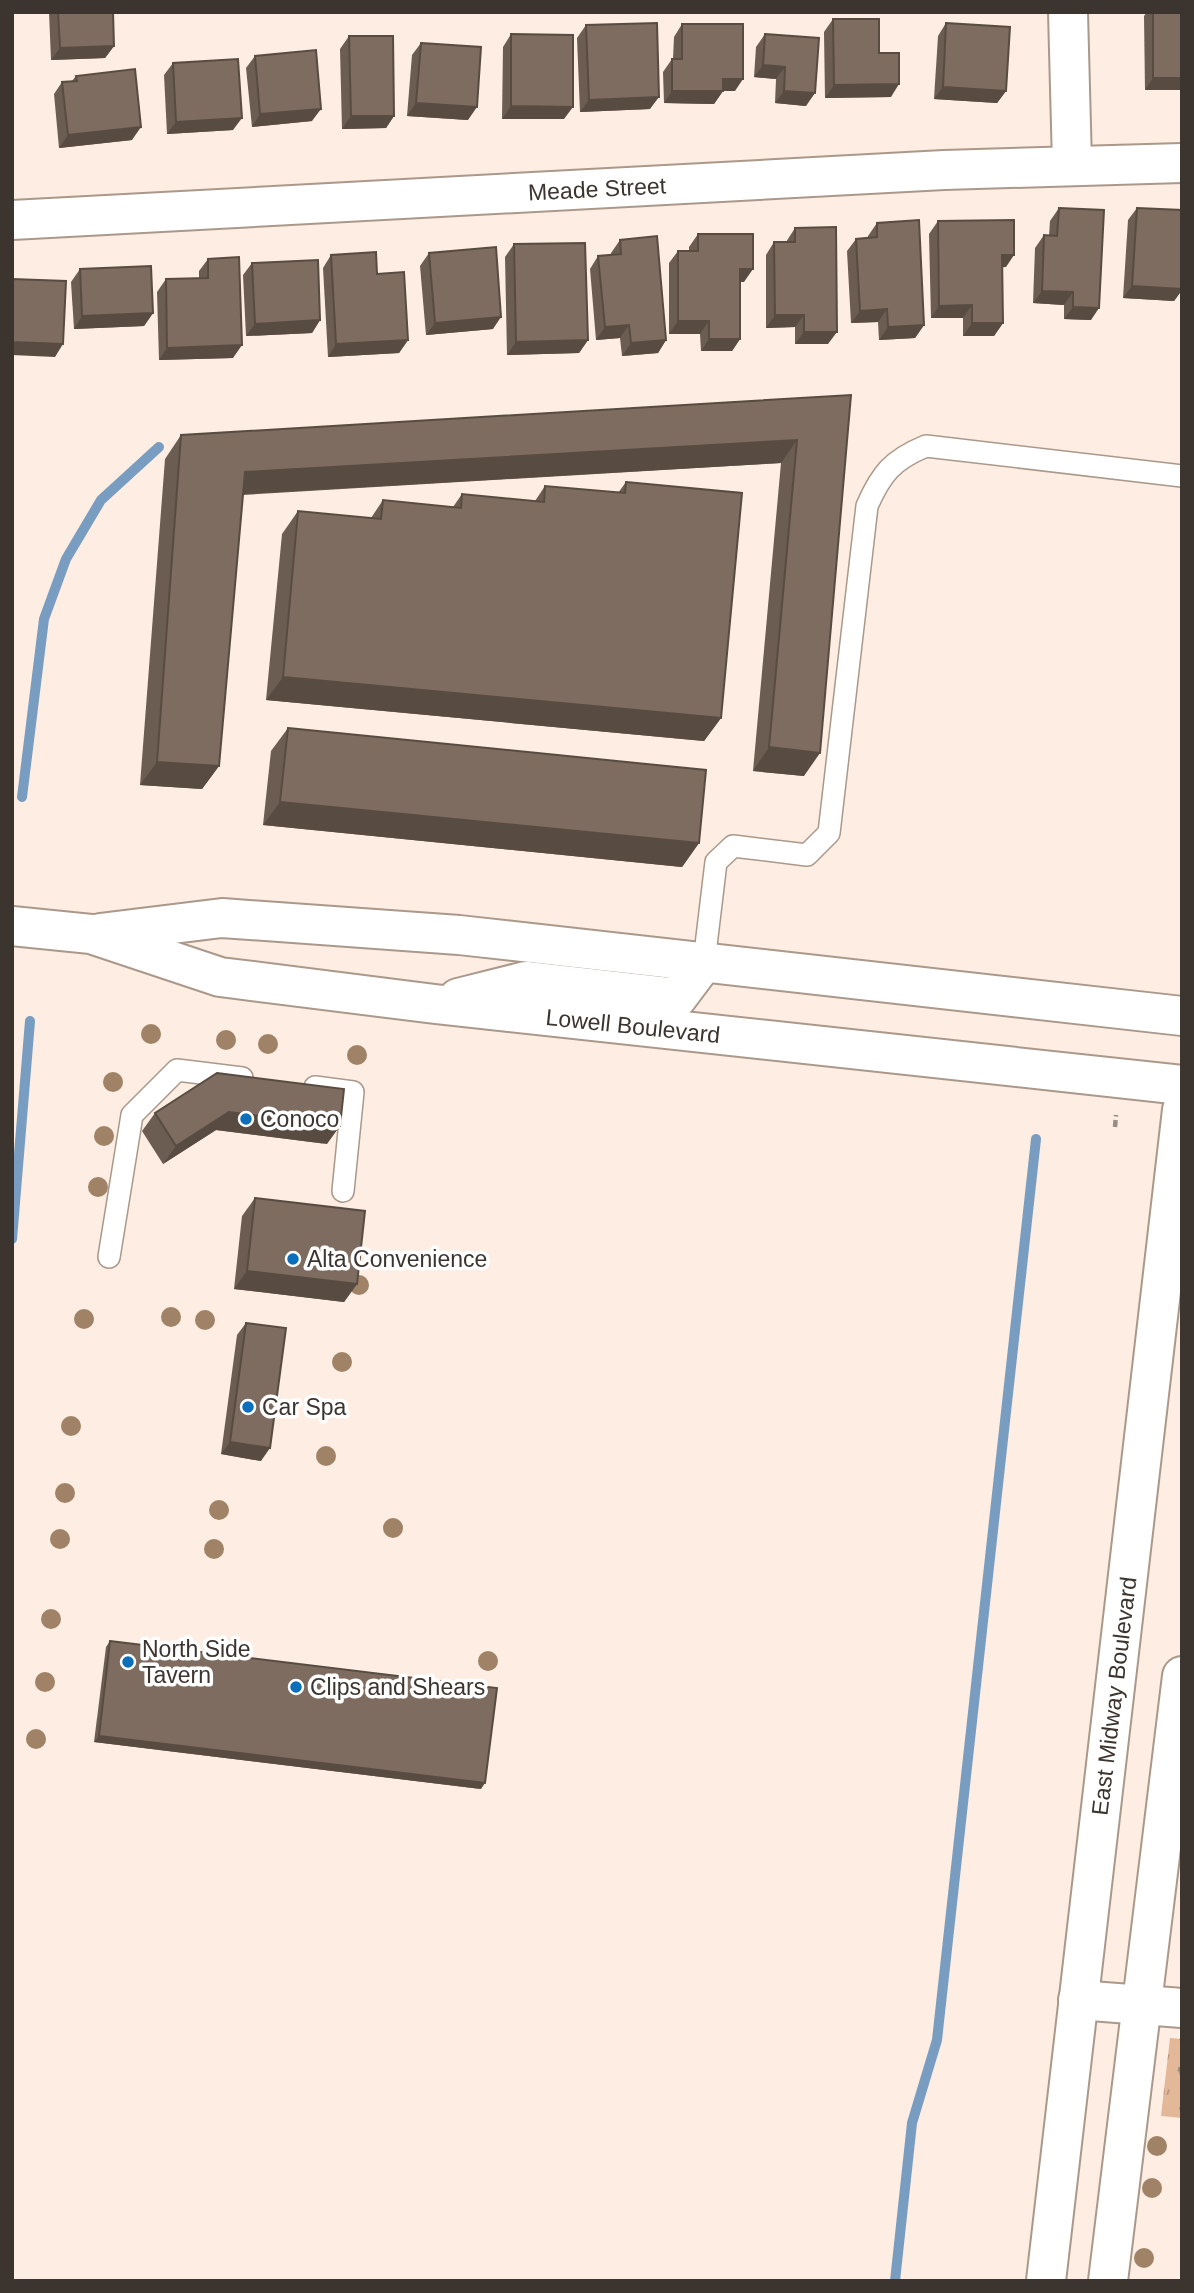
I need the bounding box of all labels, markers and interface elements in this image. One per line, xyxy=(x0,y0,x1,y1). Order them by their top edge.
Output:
street label: Meade Street xyxy=(527,172,667,206)
street label: Lowell Boulevard xyxy=(545,1004,721,1048)
place label: Conoco xyxy=(260,1106,339,1132)
marker: Conoco xyxy=(238,1111,254,1127)
place label: Alta Convenience xyxy=(307,1246,487,1272)
marker: Alta Convenience xyxy=(285,1251,301,1267)
place label: Car Spa xyxy=(262,1394,347,1420)
marker: Car Spa xyxy=(240,1399,256,1415)
street label: East Midway Boulevard xyxy=(1086,1575,1142,1817)
place label: North Side Tavern xyxy=(142,1636,251,1688)
marker: North Side Tavern xyxy=(120,1654,136,1670)
place label: Clips and Shears xyxy=(310,1674,485,1700)
marker: Clips and Shears xyxy=(288,1679,304,1695)

